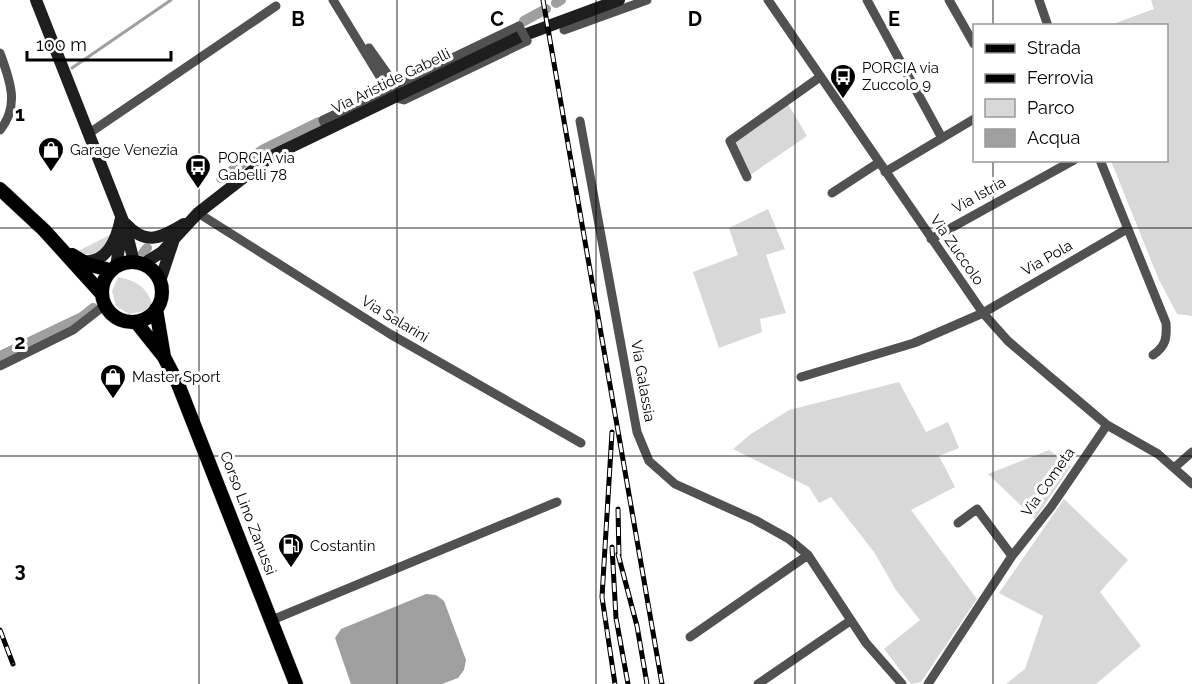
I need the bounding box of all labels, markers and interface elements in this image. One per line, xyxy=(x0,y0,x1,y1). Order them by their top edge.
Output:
text: B xyxy=(291,7,305,31)
text: C xyxy=(490,7,504,31)
text: D xyxy=(688,7,702,31)
text: E xyxy=(888,7,900,31)
scale bar xyxy=(27,24,171,62)
legend xyxy=(973,24,1168,162)
text: 100 m xyxy=(36,34,87,55)
text: Strada xyxy=(1027,37,1081,58)
street label: Via Aristide Gabelli xyxy=(329,45,453,117)
place label: PORCIA via Zuccolo 9 xyxy=(862,59,939,94)
bus stop icon: PORCIA via Zuccolo 9 xyxy=(828,62,858,100)
text: Ferrovia xyxy=(1027,67,1094,88)
text: Parco xyxy=(1027,97,1075,118)
text: 1 xyxy=(15,102,25,126)
text: Acqua xyxy=(1027,127,1080,148)
shop icon: Garage Venezia xyxy=(36,135,66,173)
place label: Garage Venezia xyxy=(70,141,178,159)
place label: PORCIA via Gabelli 78 xyxy=(218,149,295,184)
bus stop icon: PORCIA via Gabelli 78 xyxy=(183,152,213,190)
street label: Via Istria xyxy=(949,173,1009,217)
street label: Via Zuccolo xyxy=(926,211,988,289)
street label: Via Pola xyxy=(1018,236,1076,280)
street label: Via Salarini xyxy=(358,292,432,346)
text: 2 xyxy=(14,330,26,354)
street label: Via Galassia xyxy=(627,339,659,423)
shop icon: Master Sport xyxy=(98,362,128,400)
place label: Master Sport xyxy=(132,368,221,386)
street label: Via Cometa xyxy=(1018,444,1078,520)
street label: Corso Lino Zanussi xyxy=(216,449,280,577)
fuel station icon: Costantin xyxy=(276,531,306,569)
place label: Costantin xyxy=(310,537,375,555)
text: 3 xyxy=(14,558,26,582)

